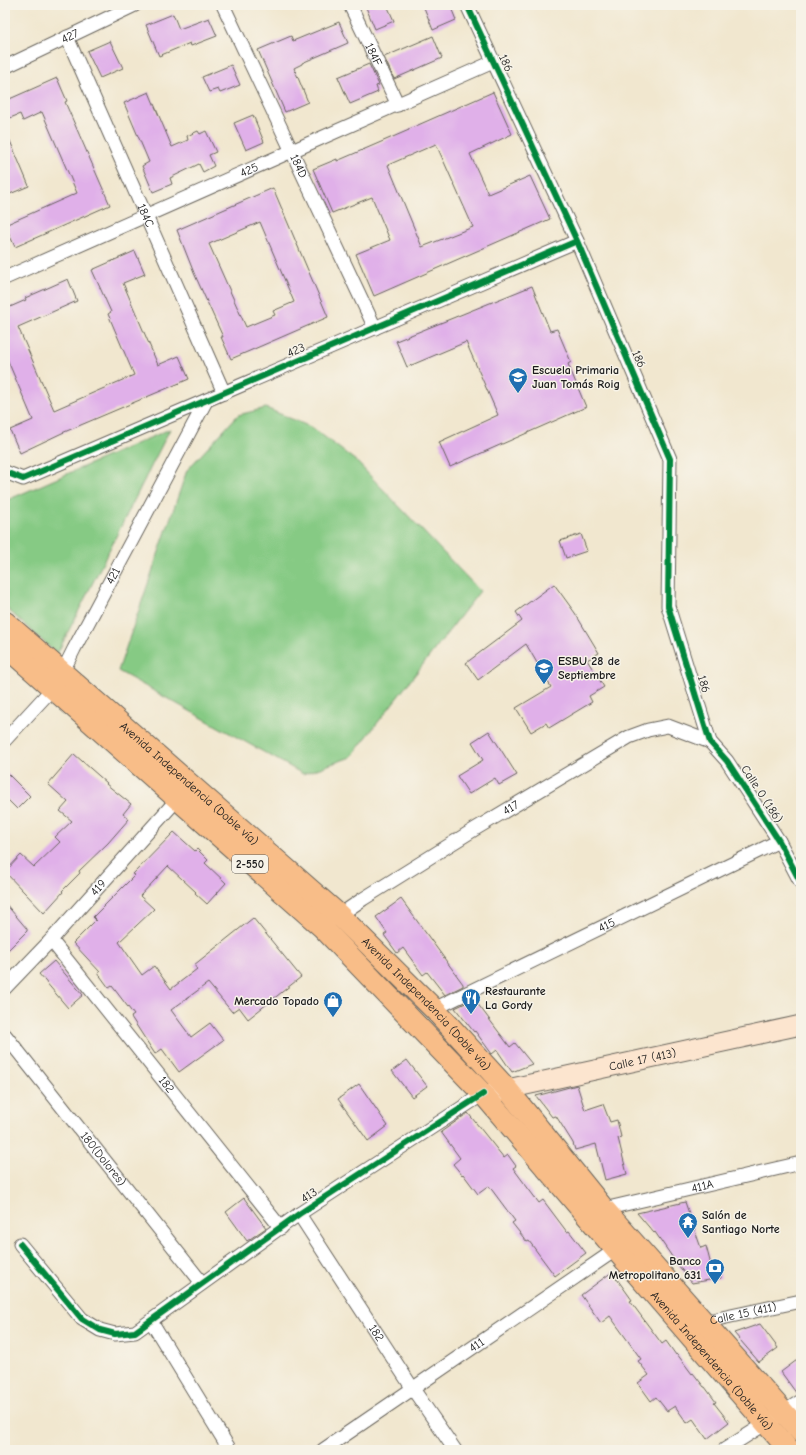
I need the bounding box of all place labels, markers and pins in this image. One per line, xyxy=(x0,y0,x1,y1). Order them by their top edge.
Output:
place label: Escuela Primaria Juan Tomás Roig xyxy=(532,363,620,391)
school or university icon: Escuela Primaria Juan Tomás Roig xyxy=(507,366,529,394)
place label: ESBU 28 de Septiembre xyxy=(558,654,620,682)
school or university icon: ESBU 28 de Septiembre xyxy=(533,657,555,685)
place label: Restaurante La Gordy xyxy=(485,984,546,1012)
restaurant icon: Restaurante La Gordy xyxy=(460,987,482,1015)
shop icon: Mercado Topado xyxy=(322,990,344,1018)
place label: Mercado Topado xyxy=(234,994,319,1008)
place label: Salón de Santiago Norte xyxy=(702,1208,780,1236)
temple icon: Salón de Santiago Norte xyxy=(677,1211,699,1239)
place label: Banco Metropolitano 631 xyxy=(609,1254,701,1282)
bank icon: Banco Metropolitano 631 xyxy=(704,1257,726,1285)

